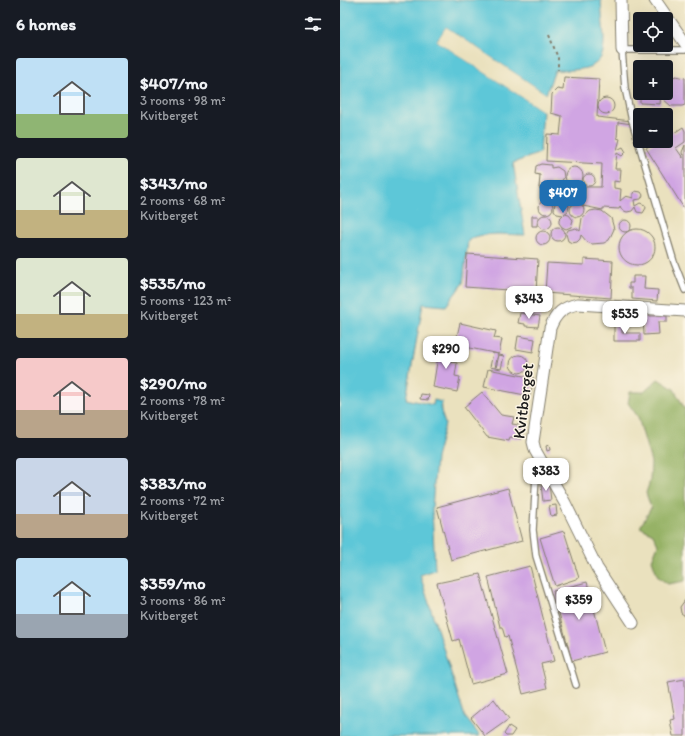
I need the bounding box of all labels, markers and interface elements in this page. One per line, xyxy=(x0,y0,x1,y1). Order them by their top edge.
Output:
map controls xyxy=(633,12,673,148)
button: locate xyxy=(633,12,673,52)
icon: filters xyxy=(302,13,324,35)
text: 6 homes xyxy=(16,14,76,34)
button: + xyxy=(633,60,673,100)
text: $407/mo xyxy=(140,73,208,93)
icon: home xyxy=(48,74,96,122)
text: 3 rooms · 98 m² xyxy=(140,93,226,108)
text: Kvitberget xyxy=(140,108,198,123)
button: − xyxy=(633,108,673,148)
text: $343/mo xyxy=(140,173,207,193)
icon: home xyxy=(48,174,96,222)
pin: $407 xyxy=(539,180,587,214)
text: $407 xyxy=(549,185,577,200)
text: 2 rooms · 68 m² xyxy=(140,193,225,208)
text: Kvitberget xyxy=(140,208,198,223)
text: $535/mo xyxy=(140,273,206,293)
icon: home xyxy=(48,274,96,322)
pin: $343 xyxy=(505,286,553,320)
text: $343 xyxy=(515,291,543,306)
text: 5 rooms · 123 m² xyxy=(140,293,231,308)
pin: $535 xyxy=(601,301,649,335)
text: $535 xyxy=(611,306,639,321)
text: Kvitberget xyxy=(140,308,198,323)
pin: $290 xyxy=(422,336,470,370)
text: $290 xyxy=(432,341,460,356)
street label: Kvitberget xyxy=(508,362,538,440)
text: $290/mo xyxy=(140,373,207,393)
icon: home xyxy=(48,374,96,422)
text: 2 rooms · 78 m² xyxy=(140,393,225,408)
text: Kvitberget xyxy=(140,408,198,423)
pin: $383 xyxy=(522,458,570,492)
text: $383 xyxy=(532,463,560,478)
text: $383/mo xyxy=(140,473,207,493)
icon: home xyxy=(48,474,96,522)
text: 2 rooms · 72 m² xyxy=(140,493,225,508)
text: Kvitberget xyxy=(140,508,198,523)
text: $359/mo xyxy=(140,573,206,593)
icon: home xyxy=(48,574,96,622)
pin: $359 xyxy=(555,587,603,621)
text: $359 xyxy=(565,592,593,607)
text: 3 rooms · 86 m² xyxy=(140,593,226,608)
text: Kvitberget xyxy=(140,608,198,623)

